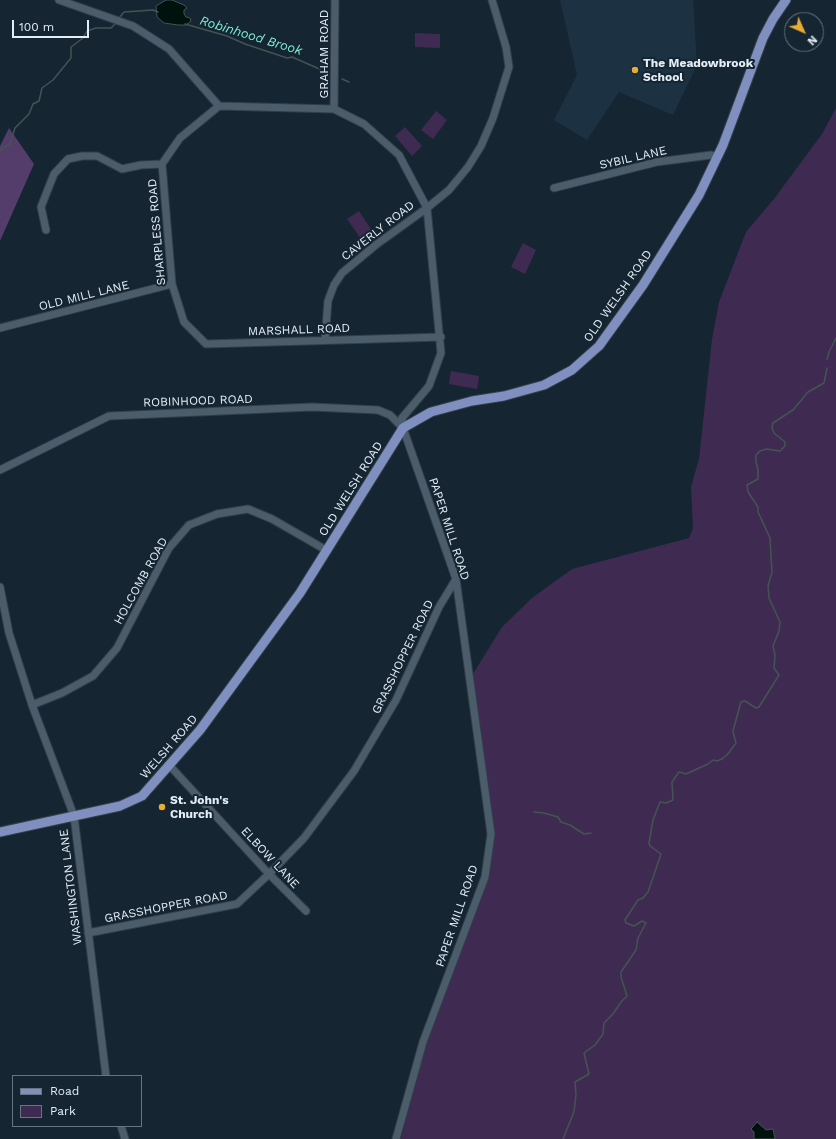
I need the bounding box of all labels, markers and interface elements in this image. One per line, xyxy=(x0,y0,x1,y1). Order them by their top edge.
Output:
street label: GRAHAM ROAD xyxy=(317,10,331,98)
scale bar xyxy=(14,12,91,38)
north arrow xyxy=(784,12,824,52)
water label: Robinhood Brook xyxy=(198,13,304,59)
text: 100 m xyxy=(19,20,54,34)
text: N xyxy=(805,33,820,48)
place label: The Meadowbrook School xyxy=(643,56,753,84)
marker: The Meadowbrook School xyxy=(630,65,640,75)
street label: SYBIL LANE xyxy=(598,143,668,173)
street label: SHARPLESS ROAD xyxy=(145,178,169,286)
street label: CAVERLY ROAD xyxy=(339,198,417,264)
street label: OLD WELSH ROAD xyxy=(581,247,655,345)
street label: OLD MILL LANE xyxy=(37,278,131,314)
street label: MARSHALL ROAD xyxy=(248,321,350,339)
street label: ROBINHOOD ROAD xyxy=(143,392,253,410)
street label: OLD WELSH ROAD xyxy=(316,439,386,539)
street label: PAPER MILL ROAD xyxy=(426,476,472,582)
street label: HOLCOMB ROAD xyxy=(111,535,171,627)
street label: GRASSHOPPER ROAD xyxy=(369,598,437,716)
street label: WELSH ROAD xyxy=(137,712,201,782)
place label: St. John's Church xyxy=(170,793,229,821)
marker: St. John's Church xyxy=(157,802,167,812)
street label: ELBOW LANE xyxy=(238,824,302,892)
street label: WASHINGTON LANE xyxy=(57,828,85,946)
street label: PAPER MILL ROAD xyxy=(433,863,481,969)
street label: GRASSHOPPER ROAD xyxy=(103,888,229,926)
legend xyxy=(12,1075,142,1127)
text: Road xyxy=(50,1084,79,1098)
text: Park xyxy=(50,1104,76,1118)

